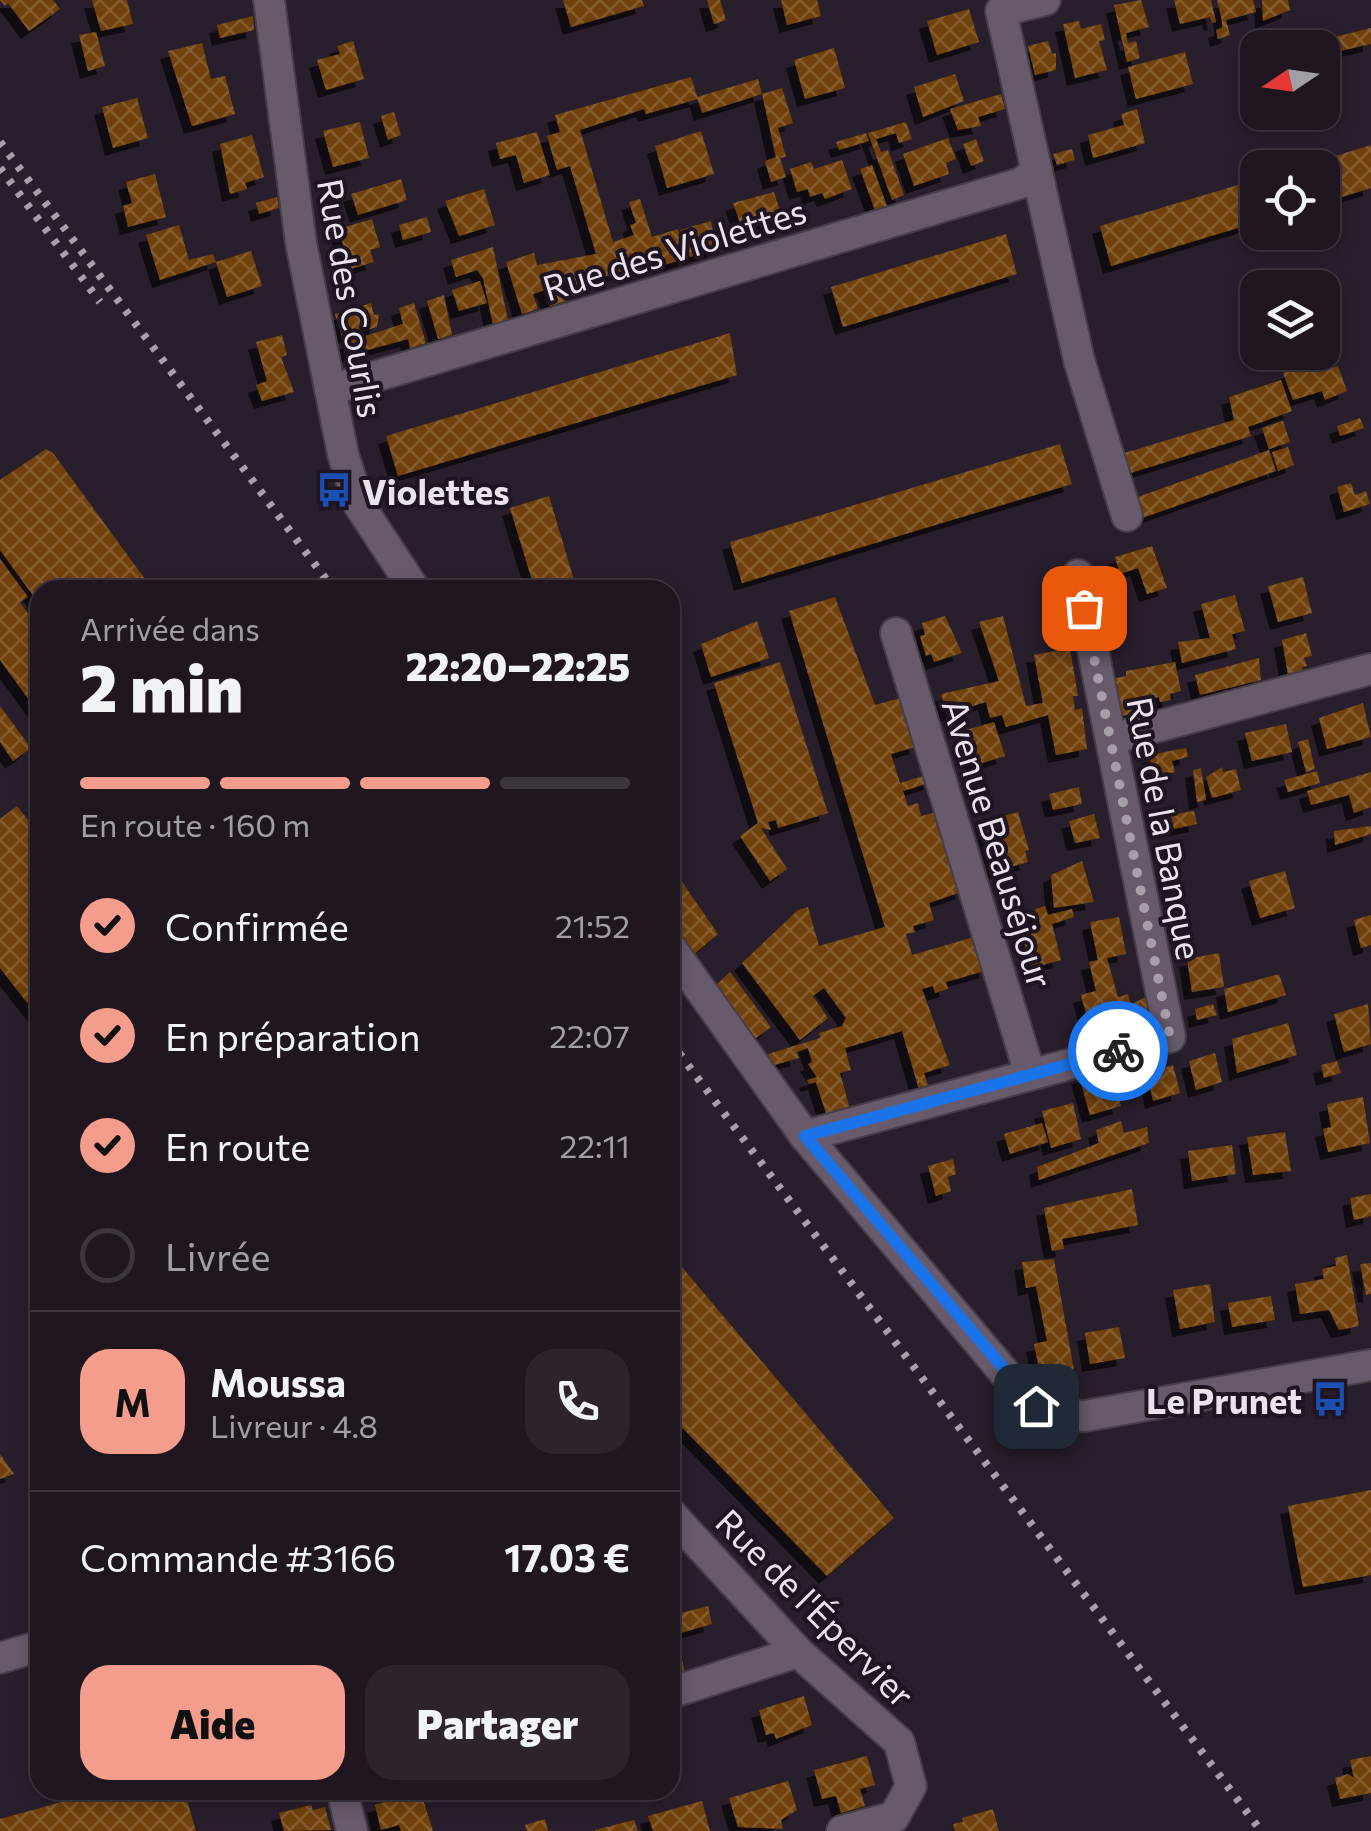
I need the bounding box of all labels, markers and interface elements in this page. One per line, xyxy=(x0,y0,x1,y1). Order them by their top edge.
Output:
north arrow xyxy=(1240,30,1340,130)
map controls xyxy=(1240,30,1340,370)
button: locate xyxy=(1240,150,1340,250)
street label: Rue des Courlis xyxy=(310,175,394,421)
street label: Rue des Violettes xyxy=(537,188,811,308)
button: layers xyxy=(1240,270,1340,370)
place label: Violettes xyxy=(362,469,510,512)
bus stop icon: Violettes xyxy=(315,471,353,509)
pin xyxy=(1042,566,1127,651)
icon: bag xyxy=(1057,581,1112,636)
text: Arrivée dans xyxy=(80,608,260,648)
text: 22:20–22:25 xyxy=(406,642,630,689)
text: 2 min xyxy=(80,646,243,725)
street label: Avenue Beauséjour xyxy=(935,693,1063,993)
street label: Rue de la Banque xyxy=(1119,693,1213,963)
text: En route · 160 m xyxy=(80,804,310,844)
icon: check xyxy=(80,898,135,953)
text: Confirmée xyxy=(165,902,349,949)
text: 21:52 xyxy=(555,905,630,945)
courier xyxy=(1068,1001,1168,1101)
icon: check xyxy=(80,1008,135,1063)
text: En préparation xyxy=(165,1012,421,1059)
text: 22:07 xyxy=(549,1015,630,1055)
icon: bike xyxy=(1091,1024,1146,1079)
icon: check xyxy=(80,1118,135,1173)
text: En route xyxy=(165,1122,310,1169)
text: 22:11 xyxy=(560,1125,630,1165)
text: Livrée xyxy=(165,1232,271,1279)
button: phone xyxy=(525,1349,630,1454)
text: Moussa xyxy=(210,1358,346,1405)
pin xyxy=(994,1364,1079,1449)
text: M xyxy=(114,1378,151,1425)
place label: Le Prunet xyxy=(1146,1378,1302,1421)
icon: home xyxy=(1009,1379,1064,1434)
bus stop icon: Le Prunet xyxy=(1311,1380,1349,1418)
text: Livreur · 4.8 xyxy=(210,1405,378,1445)
street label: Rue de l'Épervier xyxy=(708,1499,924,1715)
text: Commande #3166 xyxy=(80,1533,396,1580)
text: 17.03 € xyxy=(504,1533,630,1580)
button: Aide xyxy=(80,1665,345,1780)
button: Partager xyxy=(365,1665,630,1780)

